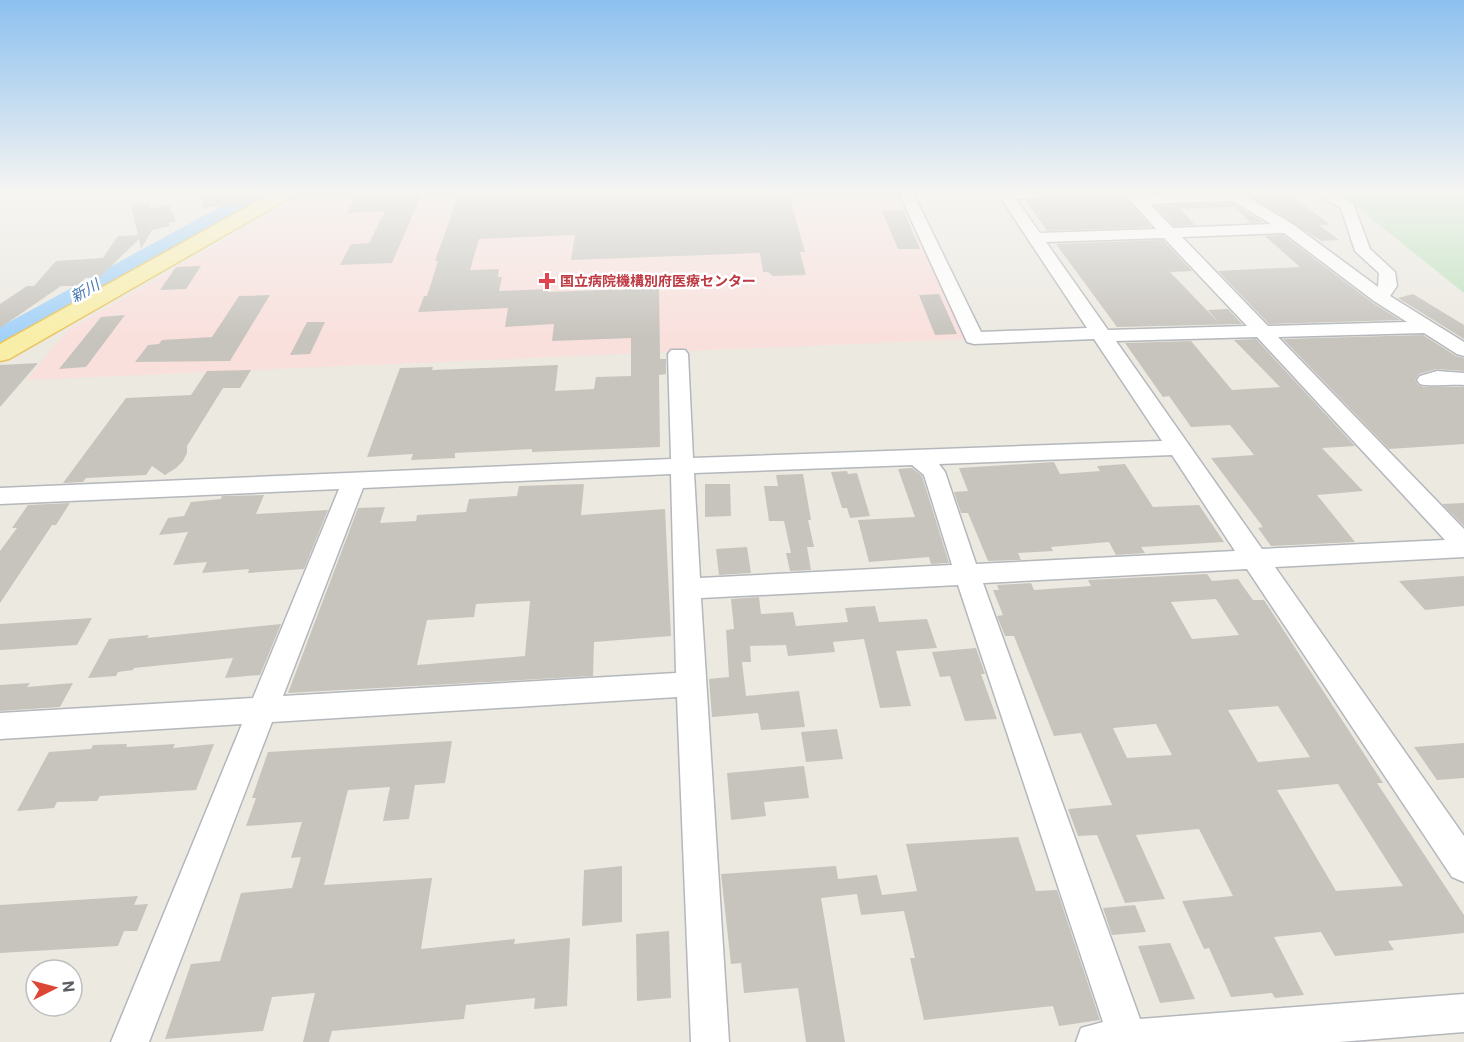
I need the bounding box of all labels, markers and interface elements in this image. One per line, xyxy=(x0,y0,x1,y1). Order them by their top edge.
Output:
marker: 国立病院機構別府医療センター xyxy=(538,272,556,290)
place label: 国立病院機構別府医療センター xyxy=(560,273,756,289)
water label: 新川 xyxy=(68,275,104,306)
north arrow xyxy=(24,958,84,1018)
text: N xyxy=(58,980,78,993)

